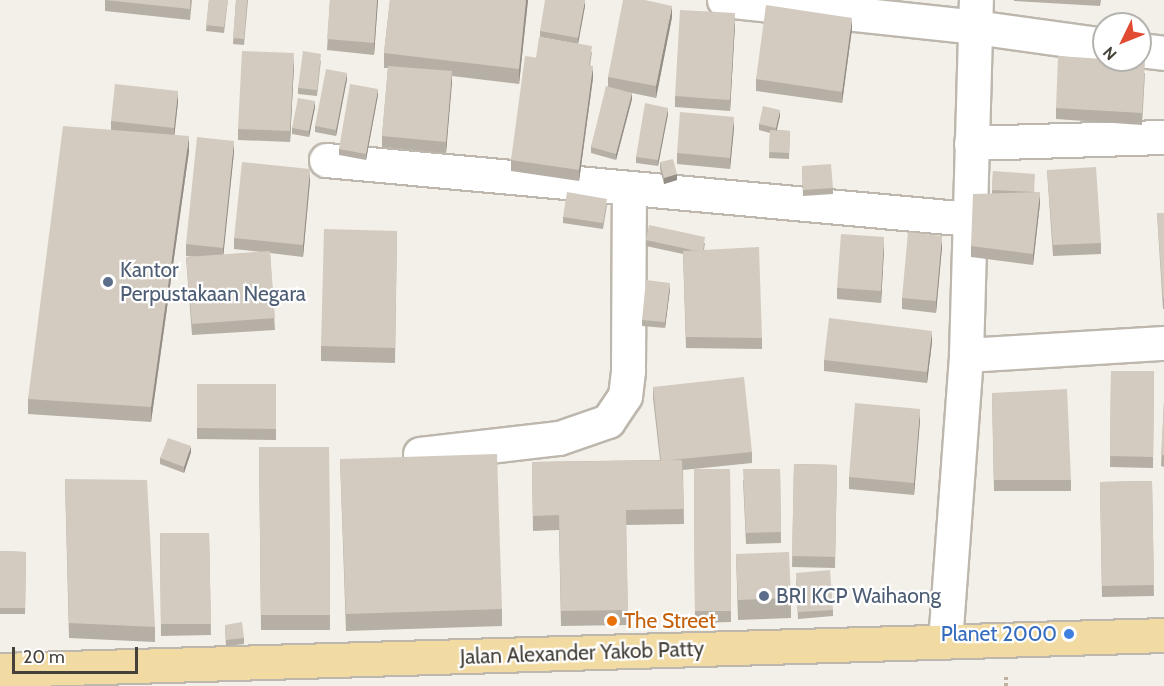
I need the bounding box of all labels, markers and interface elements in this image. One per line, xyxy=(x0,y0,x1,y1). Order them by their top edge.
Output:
north arrow xyxy=(1092,12,1152,72)
text: N xyxy=(1099,43,1121,64)
place label: Kantor Perpustakaan Negara xyxy=(120,257,306,307)
marker: Kantor Perpustakaan Negara xyxy=(101,275,115,289)
place label: BRI KCP Waihaong xyxy=(776,583,941,609)
marker: BRI KCP Waihaong xyxy=(757,589,771,603)
place label: The Street xyxy=(624,608,716,634)
marker: The Street xyxy=(605,614,619,628)
place label: Planet 2000 xyxy=(941,621,1057,647)
marker: Planet 2000 xyxy=(1062,627,1076,641)
scale bar xyxy=(15,635,141,673)
street label: Jalan Alexander Yakob Patty xyxy=(459,636,705,670)
text: 20 m xyxy=(23,646,65,668)

